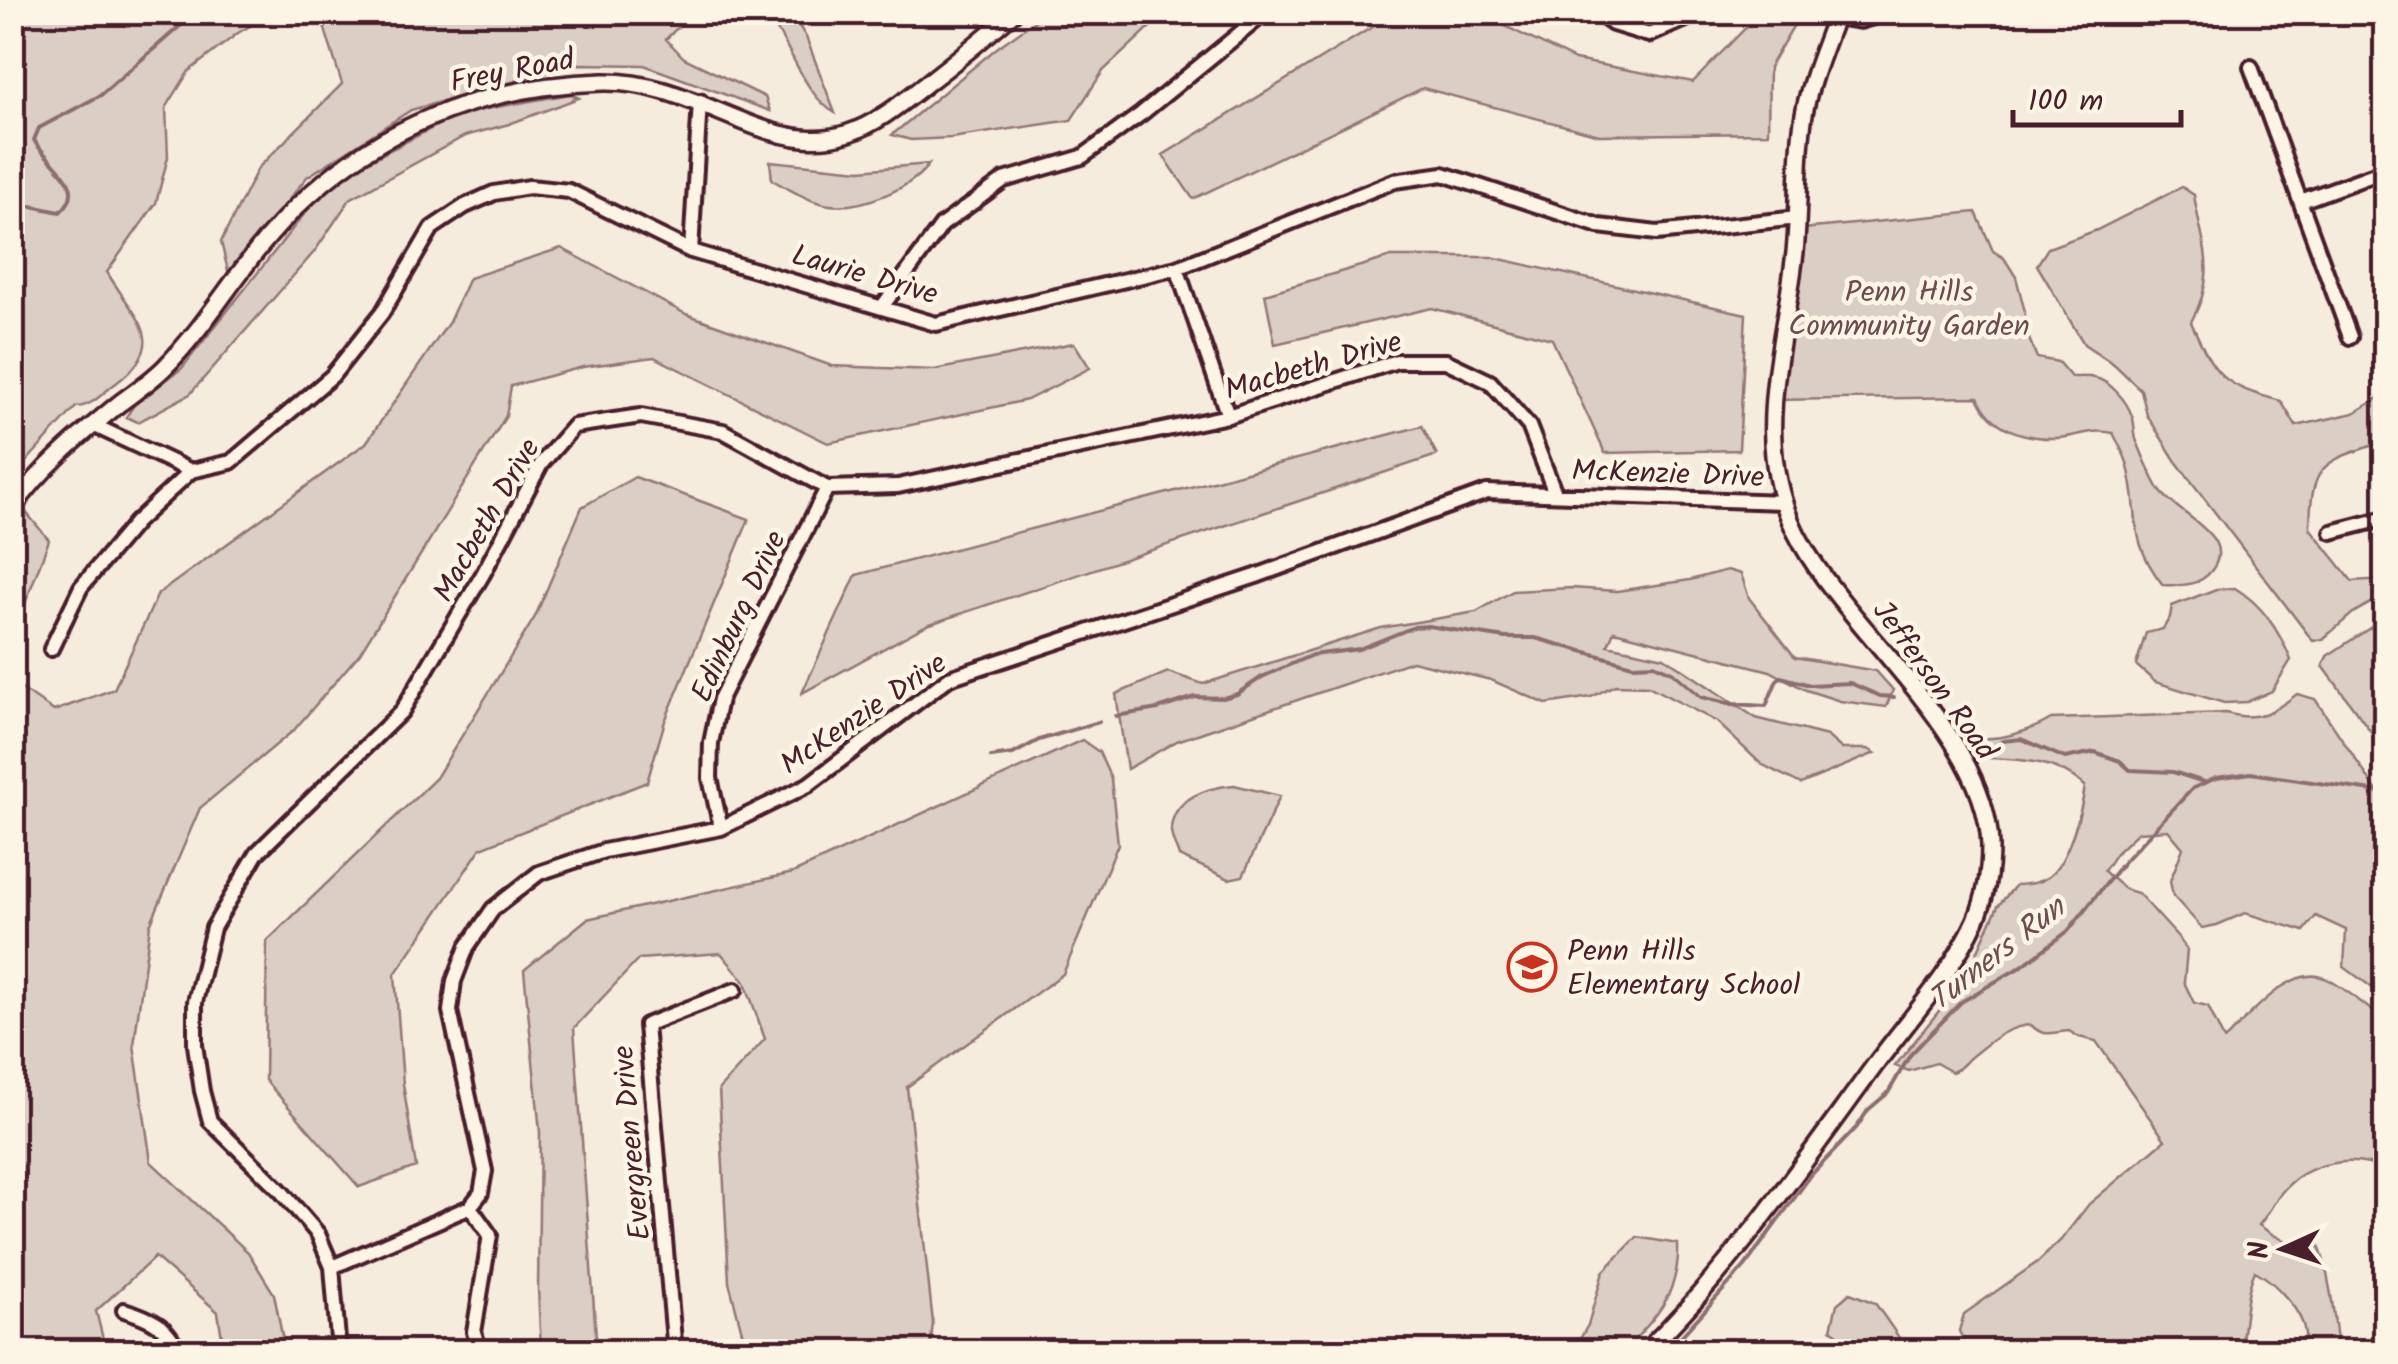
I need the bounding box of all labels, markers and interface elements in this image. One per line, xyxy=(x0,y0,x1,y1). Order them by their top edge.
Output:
street label: Frey Road xyxy=(446,36,580,107)
scale bar xyxy=(2013,65,2180,127)
text: 100 m xyxy=(2028,78,2103,126)
street label: Laurie Drive xyxy=(786,232,943,320)
park label: Penn Hills Community Garden xyxy=(1788,269,2030,351)
street label: Macbeth Drive xyxy=(1219,319,1408,415)
street label: Macbeth Drive xyxy=(421,430,554,612)
street label: McKenzie Drive xyxy=(1571,448,1765,502)
street label: Edinburg Drive xyxy=(679,523,801,711)
street label: Jefferson Road xyxy=(1859,591,2009,772)
street label: McKenzie Drive xyxy=(771,641,957,788)
water label: Turners Run xyxy=(1918,883,2080,1025)
place label: Penn Hills Elementary School xyxy=(1567,928,1800,1010)
school or university icon: Penn Hills Elementary School xyxy=(1506,941,1558,993)
street label: Evergreen Drive xyxy=(601,1043,665,1242)
north arrow xyxy=(2233,1199,2333,1299)
text: N xyxy=(2238,1240,2283,1260)

